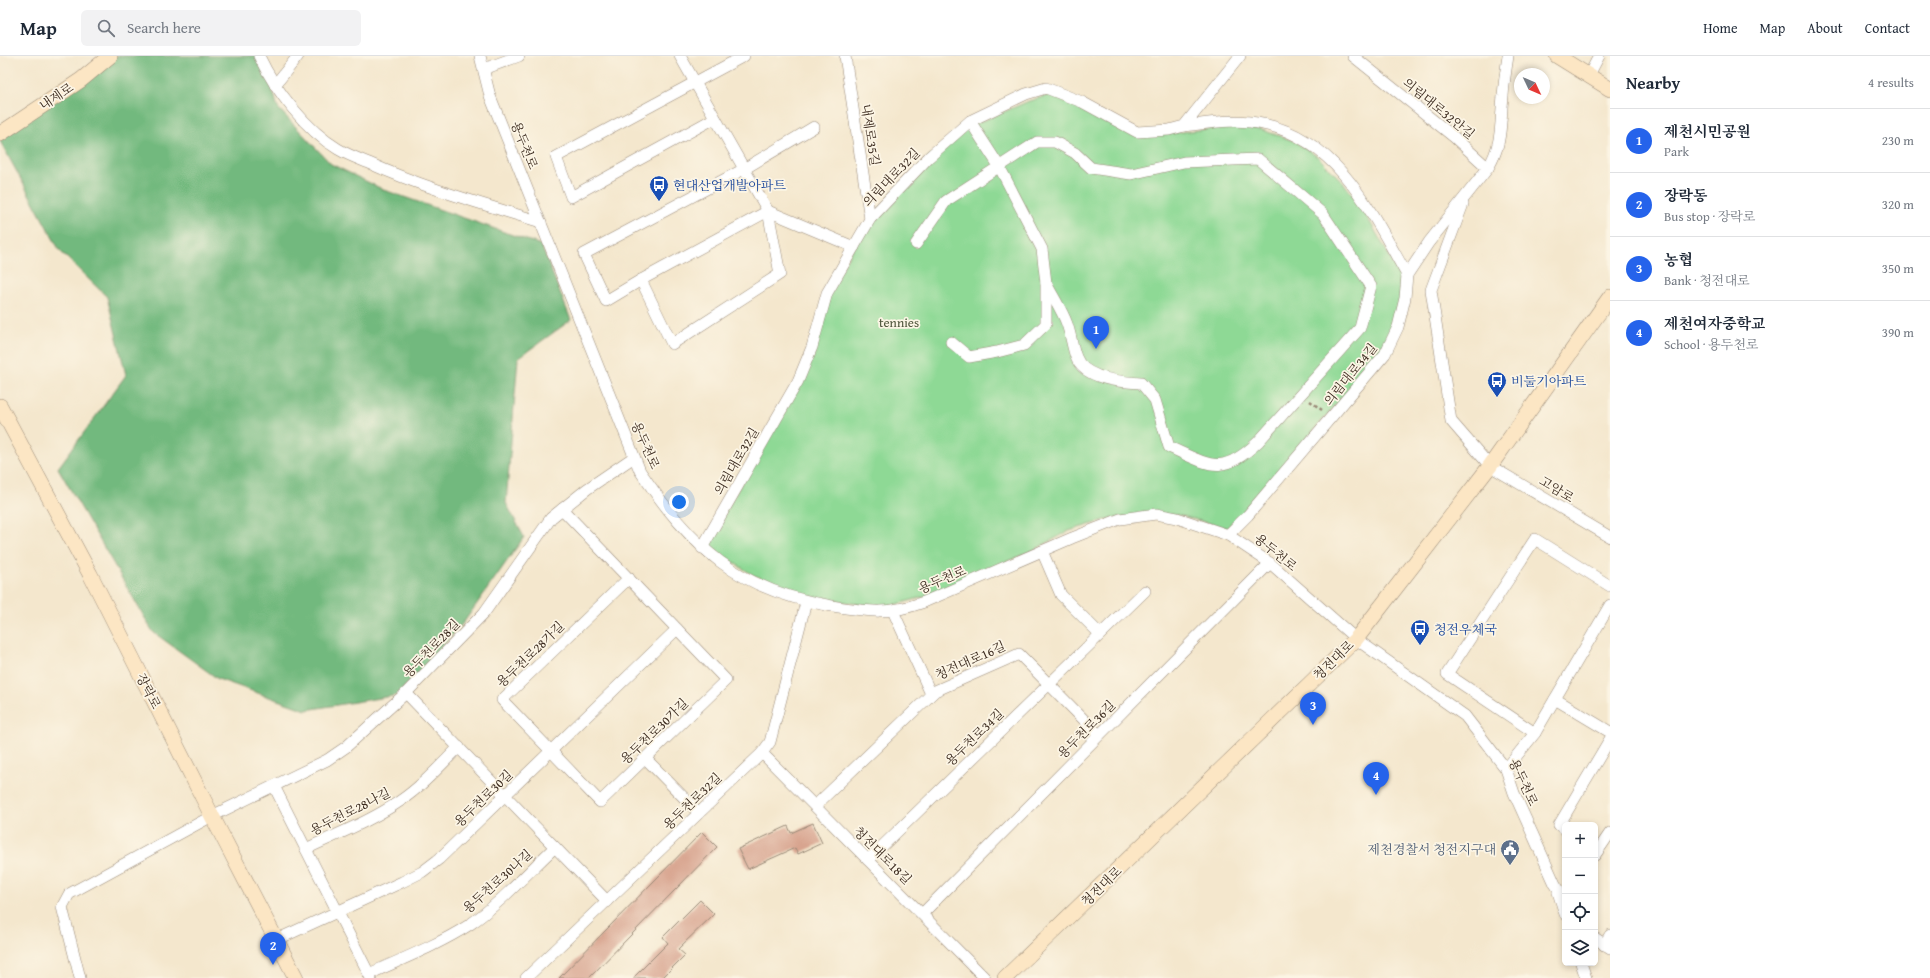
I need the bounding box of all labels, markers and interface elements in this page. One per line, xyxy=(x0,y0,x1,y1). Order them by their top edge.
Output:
search box xyxy=(81,10,361,46)
text: Map xyxy=(20,14,57,42)
icon: search xyxy=(95,17,117,39)
text: Search here xyxy=(127,17,201,38)
text: Home xyxy=(1703,18,1738,38)
text: Map xyxy=(1760,18,1785,38)
text: About xyxy=(1807,18,1843,38)
text: Contact xyxy=(1865,18,1910,38)
north arrow xyxy=(1514,68,1550,104)
text: Nearby xyxy=(1626,70,1680,95)
street label: 의림대로32안길 xyxy=(1399,73,1479,143)
text: 4 results xyxy=(1868,73,1914,92)
street label: 내제로 xyxy=(35,78,78,115)
street label: 내제로35길 xyxy=(856,103,885,168)
street label: 용두천로 xyxy=(506,118,543,172)
text: 제천시민공원 xyxy=(1664,121,1751,142)
text: 1 xyxy=(1636,131,1642,150)
text: 230 m xyxy=(1882,131,1914,150)
text: Park xyxy=(1664,142,1689,161)
street label: 의림대로32길 xyxy=(858,144,924,211)
bus stop icon: 현대산업개발아파트 xyxy=(648,174,670,202)
place label: 현대산업개발아파트 xyxy=(673,176,786,195)
text: 장락동 xyxy=(1664,185,1707,206)
text: 2 xyxy=(1636,195,1642,214)
text: 320 m xyxy=(1882,195,1914,214)
text: Bus stop · 장락로 xyxy=(1664,207,1755,226)
text: 농협 xyxy=(1664,249,1693,270)
text: 3 xyxy=(1636,259,1642,278)
text: 350 m xyxy=(1882,259,1914,278)
text: Bank · 청전대로 xyxy=(1664,271,1750,290)
park label: tennies xyxy=(879,313,919,332)
text: 제천여자중학교 xyxy=(1664,313,1765,334)
pin: 1 xyxy=(1083,316,1109,349)
text: 4 xyxy=(1636,323,1642,342)
text: 390 m xyxy=(1882,323,1914,342)
text: School · 용두천로 xyxy=(1664,335,1758,354)
street label: 의림대로34길 xyxy=(1319,339,1381,410)
bus stop icon: 비둘기아파트 xyxy=(1486,370,1508,398)
place label: 비둘기아파트 xyxy=(1511,372,1587,391)
street label: 용두천로 xyxy=(627,418,665,472)
street label: 의림대로32길 xyxy=(709,424,763,499)
street label: 고암로 xyxy=(1536,472,1578,507)
your location xyxy=(669,492,689,512)
street label: 용두천로 xyxy=(1250,529,1302,576)
street label: 용두천로 xyxy=(915,561,969,598)
street label: 용두천로28길 xyxy=(398,615,464,682)
street label: 용두천로28가길 xyxy=(492,617,569,692)
bus stop icon: 청전우체국 xyxy=(1409,618,1431,646)
place label: 청전우체국 xyxy=(1434,620,1497,639)
street label: 청전대로16길 xyxy=(932,636,1008,684)
street label: 청전대로 xyxy=(1309,636,1358,685)
street label: 장락로 xyxy=(132,670,166,713)
pin: 3 xyxy=(1300,692,1326,725)
street label: 용두천로30가길 xyxy=(616,694,693,769)
street label: 용두천로36길 xyxy=(1053,696,1120,763)
street label: 용두천로34길 xyxy=(941,704,1008,770)
street label: 용두천로 xyxy=(1504,755,1543,809)
pin: 4 xyxy=(1363,762,1389,795)
street label: 용두천로30길 xyxy=(450,765,517,831)
street label: 용두천로32길 xyxy=(659,768,726,834)
street label: 용두천로28나길 xyxy=(307,783,394,840)
street label: 청전대로18길 xyxy=(849,822,916,889)
map controls xyxy=(1562,822,1598,966)
button: + xyxy=(1562,822,1598,858)
public building icon: 제천경찰서 청전지구대 xyxy=(1499,838,1521,866)
place label: 제천경찰서 청전지구대 xyxy=(1368,840,1496,859)
street label: 용두천로30나길 xyxy=(458,845,536,918)
button: − xyxy=(1562,858,1598,894)
street label: 청전대로 xyxy=(1077,862,1126,911)
button: locate xyxy=(1562,894,1598,930)
button: layers xyxy=(1562,930,1598,966)
pin: 2 xyxy=(260,932,286,965)

